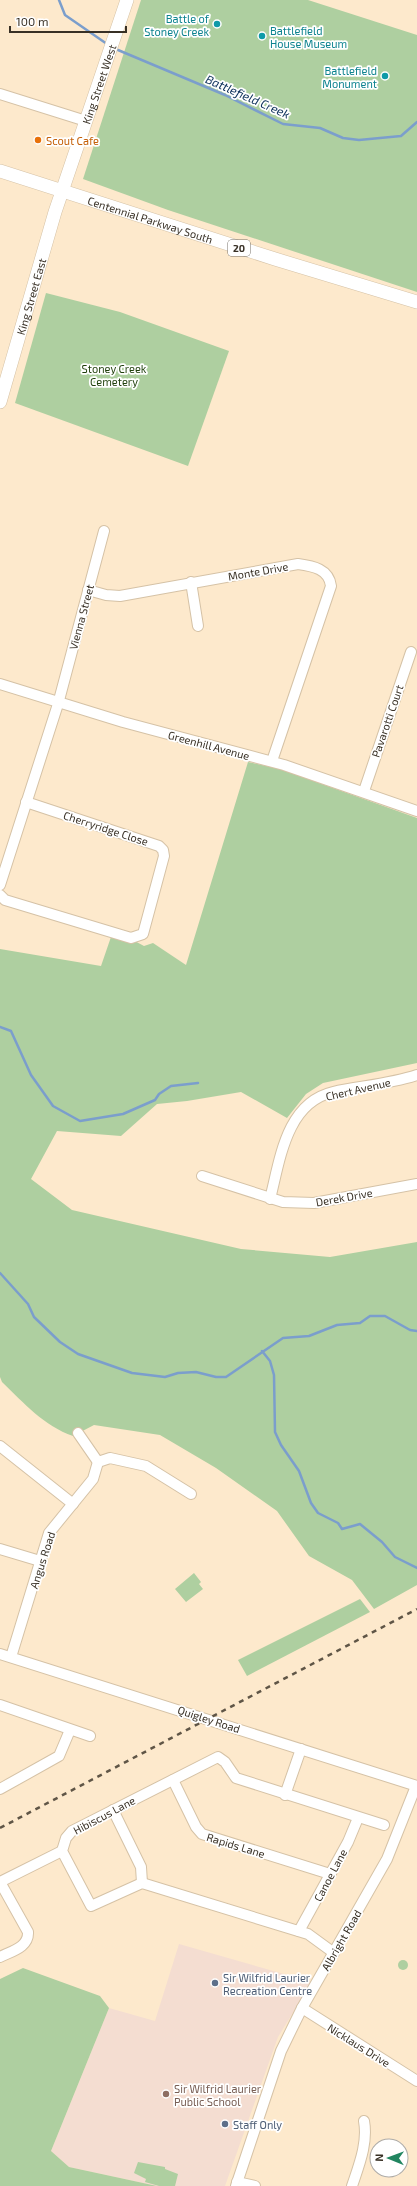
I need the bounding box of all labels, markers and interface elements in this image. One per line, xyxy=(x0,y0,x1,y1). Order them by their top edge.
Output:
scale bar xyxy=(10,8,126,34)
place label: Battle of Stoney Creek xyxy=(144,12,210,38)
text: 100 m xyxy=(16,14,48,28)
marker: Battle of Stoney Creek xyxy=(212,19,222,29)
place label: Battlefield House Museum xyxy=(270,24,347,50)
marker: Battlefield House Museum xyxy=(257,31,267,41)
street label: King Street West xyxy=(79,43,118,125)
place label: Battlefield Monument xyxy=(322,64,377,90)
water label: Battlefield Creek xyxy=(204,71,292,121)
marker: Battlefield Monument xyxy=(380,71,390,81)
place label: Scout Cafe xyxy=(46,134,99,147)
marker: Scout Cafe xyxy=(33,135,43,145)
street label: Centennial Parkway South xyxy=(86,193,215,245)
road number: 20 xyxy=(228,240,250,256)
street label: King Street East xyxy=(13,256,48,336)
park label: Stoney Creek Cemetery xyxy=(82,362,147,388)
street label: Monte Drive xyxy=(227,559,289,583)
street label: Vienna Street xyxy=(66,583,96,651)
street label: Pavarotti Court xyxy=(369,683,405,759)
street label: Greenhill Avenue xyxy=(167,728,251,762)
street label: Cherryridge Close xyxy=(62,808,150,848)
street label: Chert Avenue xyxy=(324,1075,392,1103)
street label: Derek Drive xyxy=(315,1186,373,1208)
street label: Angus Road xyxy=(27,1530,57,1590)
street label: Quigley Road xyxy=(176,1703,242,1736)
street label: Hibiscus Lane xyxy=(71,1793,137,1837)
street label: Rapids Lane xyxy=(205,1830,267,1860)
street label: Canoe Lane xyxy=(311,1847,349,1903)
street label: Albright Road xyxy=(318,1907,364,1973)
place label: Sir Wilfrid Laurier Recreation Centre xyxy=(223,1971,312,1997)
marker: Sir Wilfrid Laurier Recreation Centre xyxy=(210,1978,220,1988)
street label: Nicklaus Drive xyxy=(325,2021,393,2069)
place label: Sir Wilfrid Laurier Public School xyxy=(174,2082,262,2108)
marker: Sir Wilfrid Laurier Public School xyxy=(161,2089,171,2099)
place label: Staff Only xyxy=(233,2118,282,2131)
marker: Staff Only xyxy=(220,2119,230,2129)
north arrow xyxy=(369,2138,409,2178)
text: N xyxy=(372,2154,385,2162)

